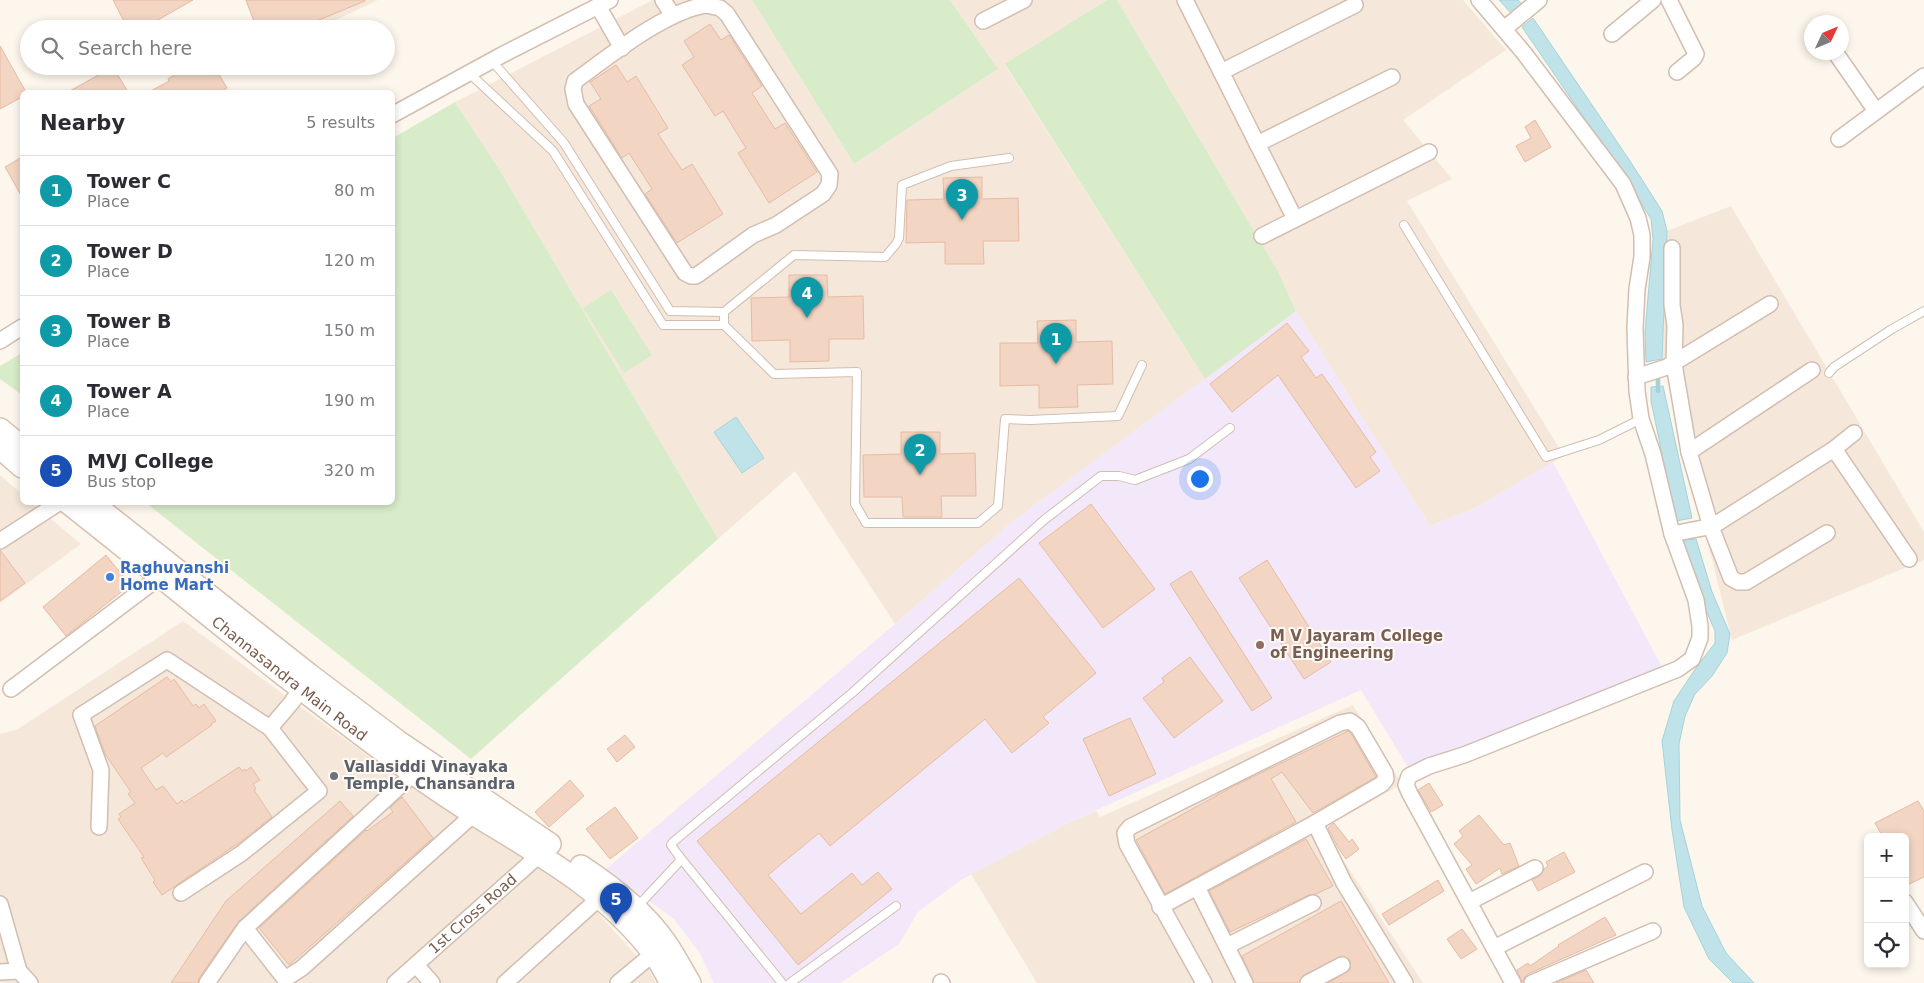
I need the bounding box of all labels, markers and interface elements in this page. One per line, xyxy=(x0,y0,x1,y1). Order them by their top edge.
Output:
north arrow xyxy=(1804,15,1849,60)
search box xyxy=(20,20,395,75)
icon: search xyxy=(38,34,66,62)
text: Search here xyxy=(78,37,192,59)
text: Nearby xyxy=(40,111,125,135)
text: 5 results xyxy=(306,113,375,132)
text: Tower C xyxy=(87,170,171,192)
pin: 3 xyxy=(946,179,978,220)
text: 1 xyxy=(50,181,62,200)
text: 80 m xyxy=(334,181,375,200)
text: Place xyxy=(87,192,130,211)
text: Tower D xyxy=(87,240,173,262)
text: 2 xyxy=(50,251,62,270)
text: 120 m xyxy=(324,251,375,270)
text: Place xyxy=(87,262,130,281)
pin: 4 xyxy=(791,277,823,318)
text: Tower B xyxy=(87,310,171,332)
text: 3 xyxy=(50,321,62,340)
text: 150 m xyxy=(324,321,375,340)
pin: 1 xyxy=(1040,323,1072,364)
text: Place xyxy=(87,332,130,351)
text: Tower A xyxy=(87,380,172,402)
text: 4 xyxy=(50,391,62,410)
text: 190 m xyxy=(324,391,375,410)
text: Place xyxy=(87,402,130,421)
pin: 2 xyxy=(904,434,936,475)
text: MVJ College xyxy=(87,450,214,472)
text: 5 xyxy=(50,461,62,480)
text: 320 m xyxy=(324,461,375,480)
your location xyxy=(1187,466,1213,492)
text: Bus stop xyxy=(87,472,156,491)
place label: Raghuvanshi Home Mart xyxy=(120,559,229,594)
marker: Raghuvanshi Home Mart xyxy=(104,571,116,583)
street label: Channasandra Main Road xyxy=(208,613,370,745)
place label: M V Jayaram College of Engineering xyxy=(1270,627,1443,662)
marker: M V Jayaram College of Engineering xyxy=(1254,639,1266,651)
place label: Vallasiddi Vinayaka Temple, Chansandra xyxy=(344,758,516,793)
marker: Vallasiddi Vinayaka Temple, Chansandra xyxy=(328,770,340,782)
map controls xyxy=(1864,833,1909,968)
button: + xyxy=(1864,833,1909,878)
street label: 1st Cross Road xyxy=(425,870,521,958)
button: − xyxy=(1864,878,1909,923)
pin: 5 xyxy=(600,883,632,924)
button: locate xyxy=(1864,923,1909,968)

